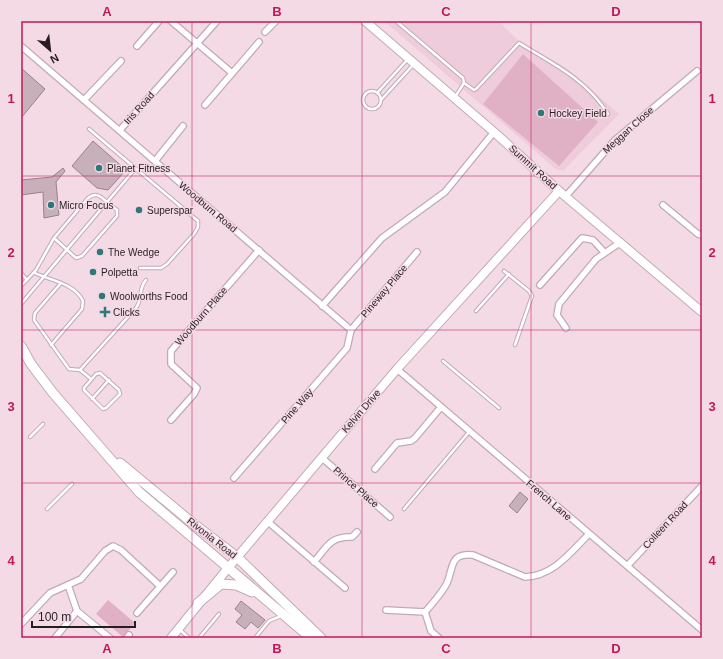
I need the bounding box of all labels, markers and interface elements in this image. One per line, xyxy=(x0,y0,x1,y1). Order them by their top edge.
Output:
text: A xyxy=(102,4,112,19)
text: B xyxy=(272,4,282,19)
text: C xyxy=(441,4,451,19)
text: D xyxy=(611,4,621,19)
north arrow xyxy=(30,30,70,70)
text: N xyxy=(48,52,61,66)
street label: Iris Road xyxy=(122,89,156,127)
text: 1 xyxy=(7,91,15,106)
text: 1 xyxy=(708,91,716,106)
street label: Meggan Close xyxy=(600,104,656,156)
marker: Hockey Field xyxy=(536,108,546,118)
place label: Hockey Field xyxy=(549,108,607,119)
street label: Summit Road xyxy=(507,143,559,191)
marker: Planet Fitness xyxy=(94,163,104,173)
place label: Planet Fitness xyxy=(107,163,170,174)
street label: Woodburn Road xyxy=(177,179,239,235)
marker: Micro Focus xyxy=(46,200,56,210)
place label: Micro Focus xyxy=(59,200,113,211)
marker: Superspar xyxy=(134,205,144,215)
place label: Superspar xyxy=(147,205,194,216)
text: 2 xyxy=(7,245,15,260)
text: 2 xyxy=(708,245,716,260)
marker: The Wedge xyxy=(95,247,105,257)
place label: The Wedge xyxy=(108,247,160,258)
street label: Pineway Place xyxy=(359,262,410,320)
marker: Polpetta xyxy=(88,267,98,277)
place label: Polpetta xyxy=(101,267,138,278)
street label: Woodburn Place xyxy=(173,284,230,347)
marker: Woolworths Food xyxy=(97,291,107,301)
place label: Woolworths Food xyxy=(110,291,188,302)
marker: Clicks xyxy=(100,307,110,317)
place label: Clicks xyxy=(113,307,140,318)
street label: Pine Way xyxy=(279,386,315,426)
street label: Kelvin Drive xyxy=(339,387,383,435)
text: 3 xyxy=(7,399,15,414)
text: 3 xyxy=(708,399,716,414)
street label: Prince Place xyxy=(331,464,381,510)
street label: French Lane xyxy=(524,477,574,523)
street label: Colleen Road xyxy=(640,499,690,551)
street label: Rivonia Road xyxy=(185,515,239,561)
text: 4 xyxy=(7,553,15,568)
text: 4 xyxy=(708,553,716,568)
scale bar xyxy=(32,603,135,629)
text: 100 m xyxy=(38,610,71,624)
text: A xyxy=(102,641,112,656)
text: B xyxy=(272,641,282,656)
text: C xyxy=(441,641,451,656)
text: D xyxy=(611,641,621,656)

